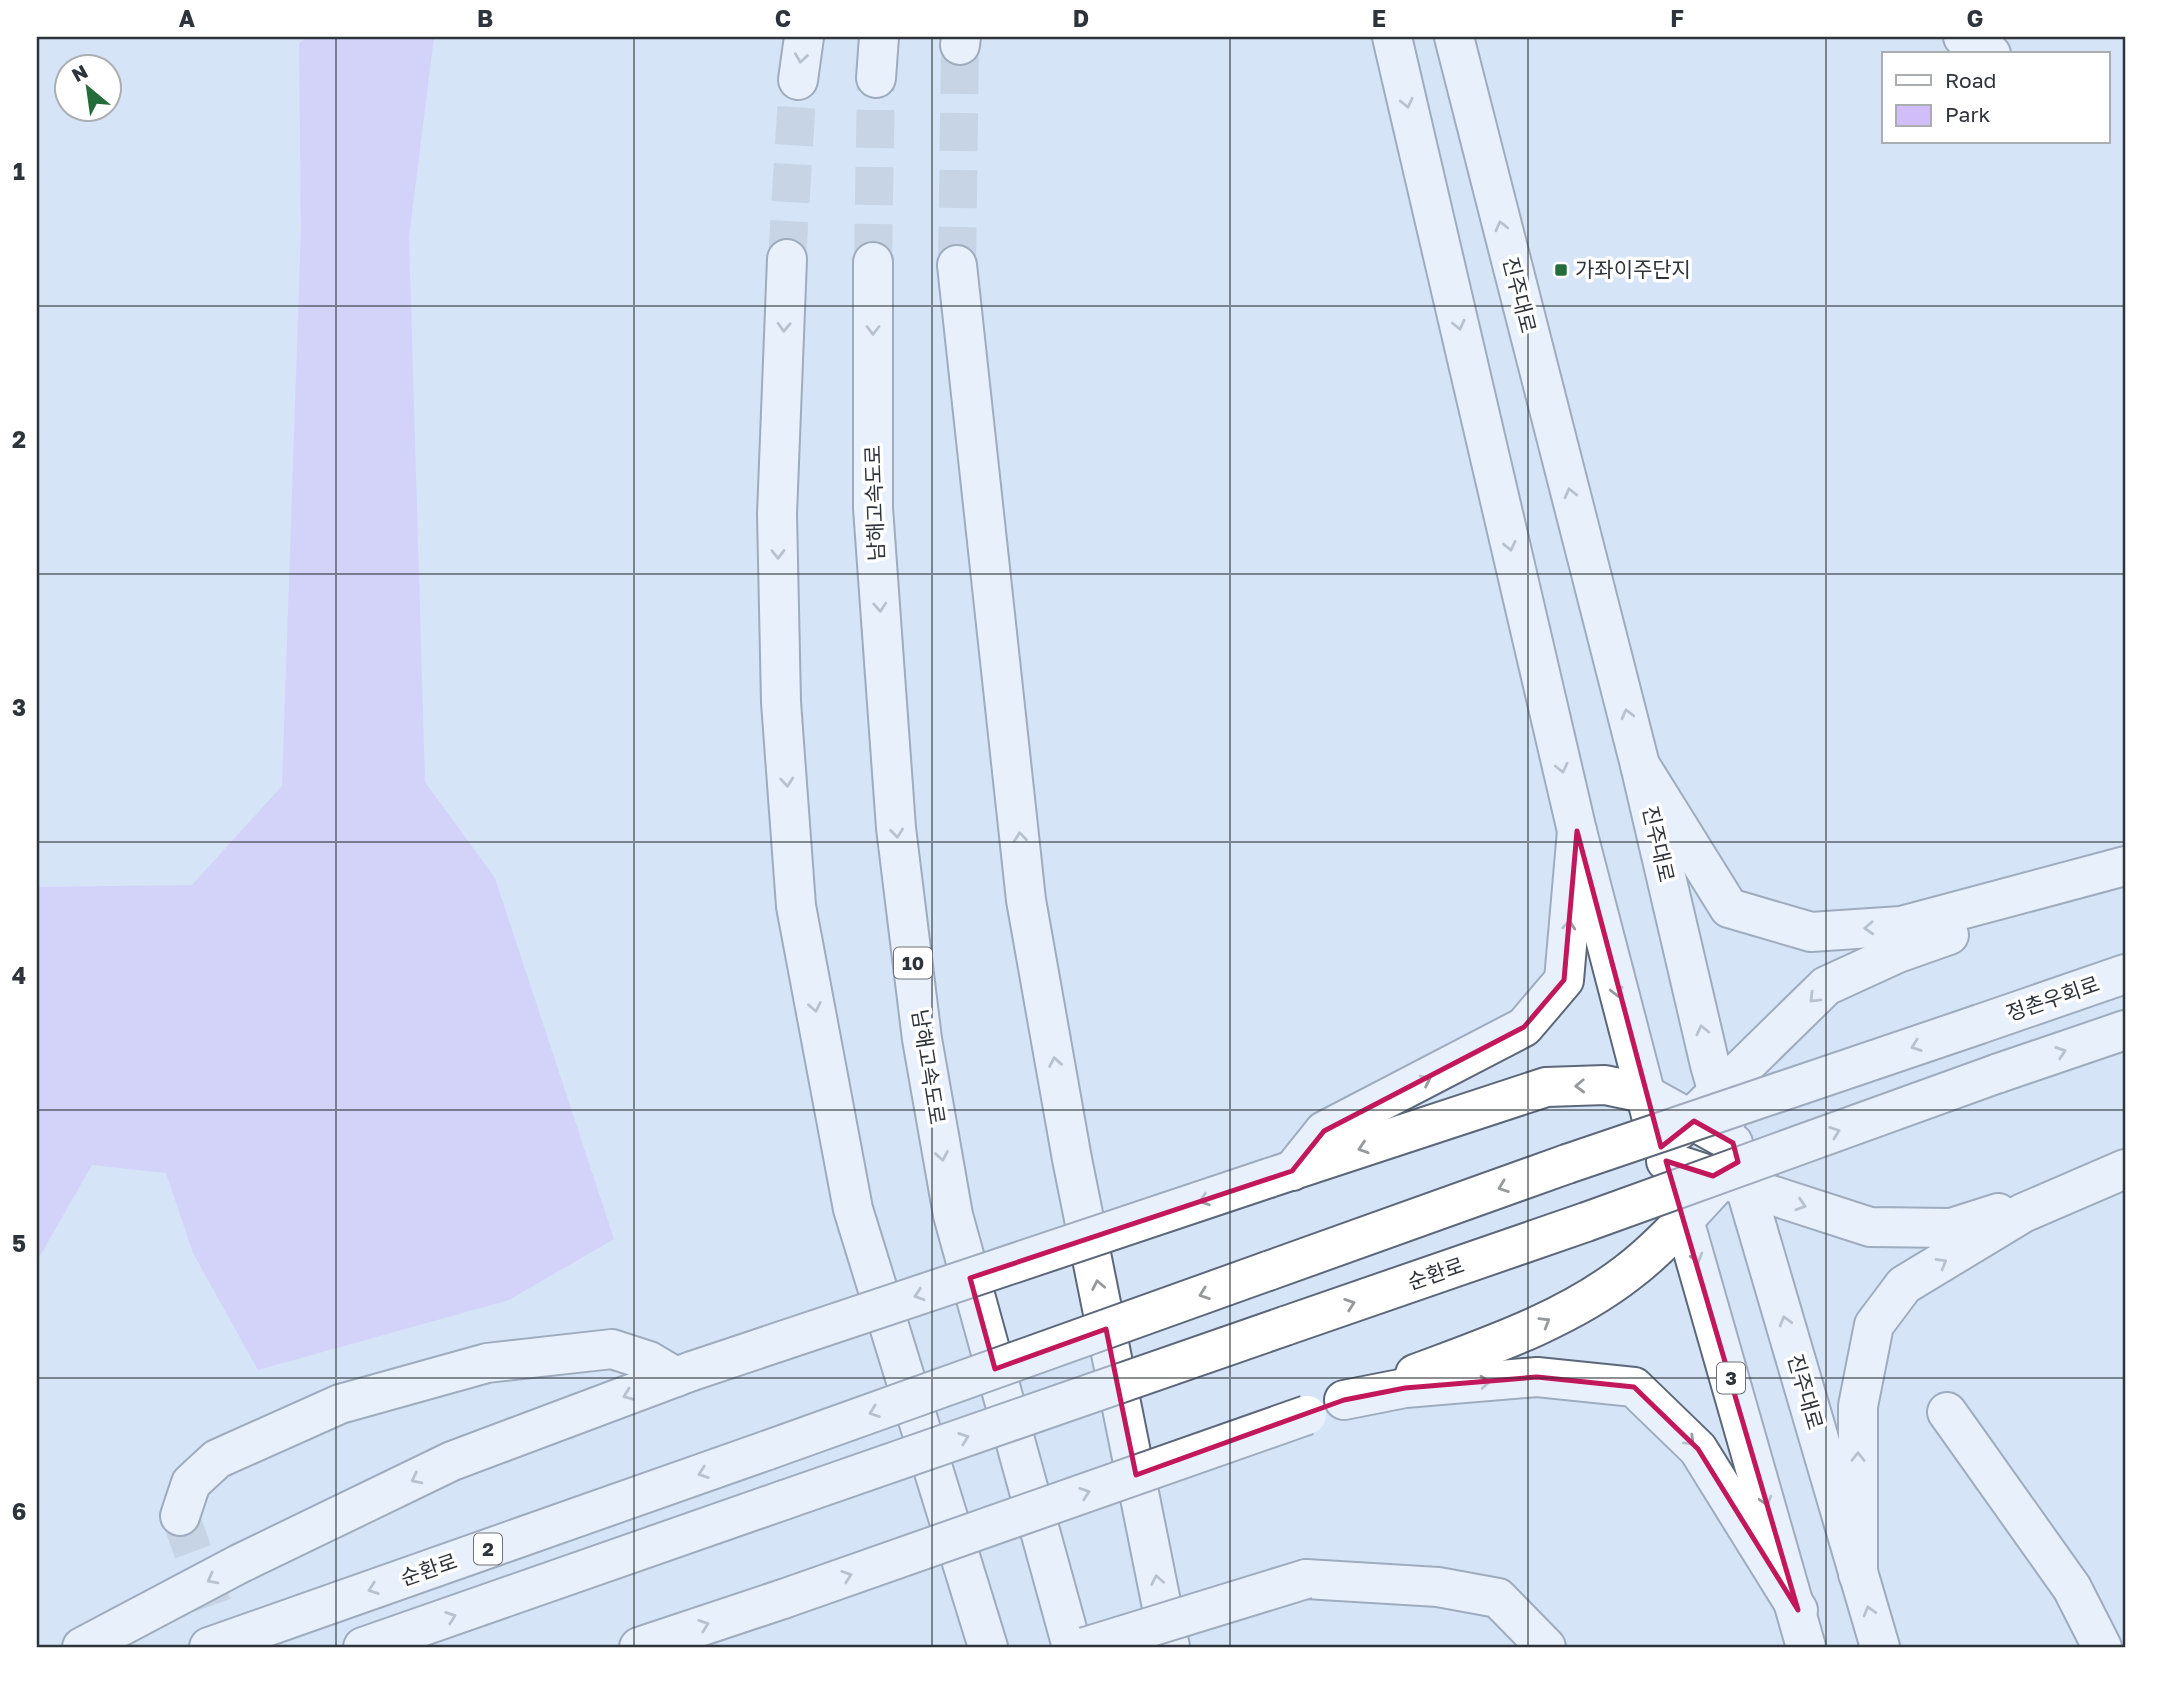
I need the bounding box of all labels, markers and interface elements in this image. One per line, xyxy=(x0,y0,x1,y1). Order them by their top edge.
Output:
text: A xyxy=(179,4,196,32)
text: B xyxy=(477,4,493,32)
text: C xyxy=(775,4,791,32)
text: D xyxy=(1073,4,1089,32)
text: E xyxy=(1372,4,1386,32)
text: F xyxy=(1670,4,1684,32)
text: G xyxy=(1967,4,1983,32)
north arrow xyxy=(52,52,122,122)
one-way arrow xyxy=(794,52,809,64)
legend xyxy=(1882,52,2110,144)
text: N xyxy=(68,59,91,86)
text: Road xyxy=(1945,67,1996,93)
one-way arrow xyxy=(1399,97,1413,109)
text: Park xyxy=(1945,101,1991,127)
text: 1 xyxy=(13,157,25,185)
one-way arrow xyxy=(1495,220,1509,232)
street label: 진주대로 xyxy=(1498,254,1542,335)
place label: 가좌이주단지 xyxy=(1575,256,1691,282)
marker: 가좌이주단지 xyxy=(1553,262,1569,278)
one-way arrow xyxy=(1450,319,1465,331)
one-way arrow xyxy=(777,322,792,333)
one-way arrow xyxy=(865,326,881,336)
text: 2 xyxy=(12,425,26,453)
street label: 남해고속도로 xyxy=(859,445,889,561)
one-way arrow xyxy=(1564,487,1578,499)
one-way arrow xyxy=(1502,540,1517,552)
one-way arrow xyxy=(770,549,785,560)
one-way arrow xyxy=(872,601,887,612)
text: 3 xyxy=(12,693,26,721)
one-way arrow xyxy=(1620,708,1635,720)
one-way arrow xyxy=(1554,762,1568,774)
one-way arrow xyxy=(779,776,794,787)
street label: 진주대로 xyxy=(1638,803,1680,884)
one-way arrow xyxy=(889,828,904,839)
one-way arrow xyxy=(1012,831,1027,843)
one-way arrow xyxy=(1561,920,1576,931)
one-way arrow xyxy=(1863,920,1874,935)
road number: 10 xyxy=(894,948,932,979)
text: 4 xyxy=(12,961,26,989)
street label: 정촌우회로 xyxy=(2003,970,2103,1026)
one-way arrow xyxy=(1609,986,1623,998)
one-way arrow xyxy=(1809,989,1822,1002)
one-way arrow xyxy=(807,1001,822,1013)
street label: 남해고속도로 xyxy=(907,1008,951,1126)
one-way arrow xyxy=(1695,1024,1710,1036)
one-way arrow xyxy=(1910,1038,1922,1052)
one-way arrow xyxy=(2054,1046,2066,1060)
one-way arrow xyxy=(1048,1056,1063,1068)
one-way arrow xyxy=(1419,1074,1432,1088)
one-way arrow xyxy=(1575,1079,1586,1094)
one-way arrow xyxy=(1828,1127,1840,1141)
one-way arrow xyxy=(1357,1140,1369,1154)
one-way arrow xyxy=(934,1150,949,1162)
one-way arrow xyxy=(1497,1179,1509,1193)
one-way arrow xyxy=(1199,1192,1211,1206)
one-way arrow xyxy=(1795,1196,1807,1211)
text: 5 xyxy=(12,1229,26,1257)
street label: 순환로 xyxy=(1404,1251,1467,1295)
one-way arrow xyxy=(1688,1252,1703,1264)
one-way arrow xyxy=(1934,1258,1947,1271)
one-way arrow xyxy=(1091,1279,1106,1291)
one-way arrow xyxy=(1198,1286,1210,1300)
one-way arrow xyxy=(913,1287,925,1302)
one-way arrow xyxy=(1343,1298,1355,1312)
one-way arrow xyxy=(1778,1315,1793,1327)
one-way arrow xyxy=(1537,1318,1550,1331)
street label: 진주대로 xyxy=(1783,1351,1829,1432)
road number: 3 xyxy=(1717,1362,1745,1394)
one-way arrow xyxy=(1479,1375,1490,1390)
one-way arrow xyxy=(622,1387,634,1401)
one-way arrow xyxy=(868,1404,881,1418)
one-way arrow xyxy=(958,1432,970,1446)
one-way arrow xyxy=(1682,1433,1694,1445)
one-way arrow xyxy=(1850,1451,1866,1462)
one-way arrow xyxy=(698,1465,710,1479)
one-way arrow xyxy=(411,1470,423,1484)
one-way arrow xyxy=(1079,1487,1091,1501)
one-way arrow xyxy=(1758,1495,1773,1507)
text: 6 xyxy=(12,1497,26,1525)
road number: 2 xyxy=(474,1534,502,1564)
street label: 순환로 xyxy=(397,1547,460,1591)
one-way arrow xyxy=(207,1570,219,1584)
one-way arrow xyxy=(841,1570,853,1584)
one-way arrow xyxy=(1150,1574,1165,1586)
one-way arrow xyxy=(368,1581,380,1595)
one-way arrow xyxy=(1862,1605,1877,1617)
one-way arrow xyxy=(444,1611,456,1625)
one-way arrow xyxy=(698,1619,710,1634)

